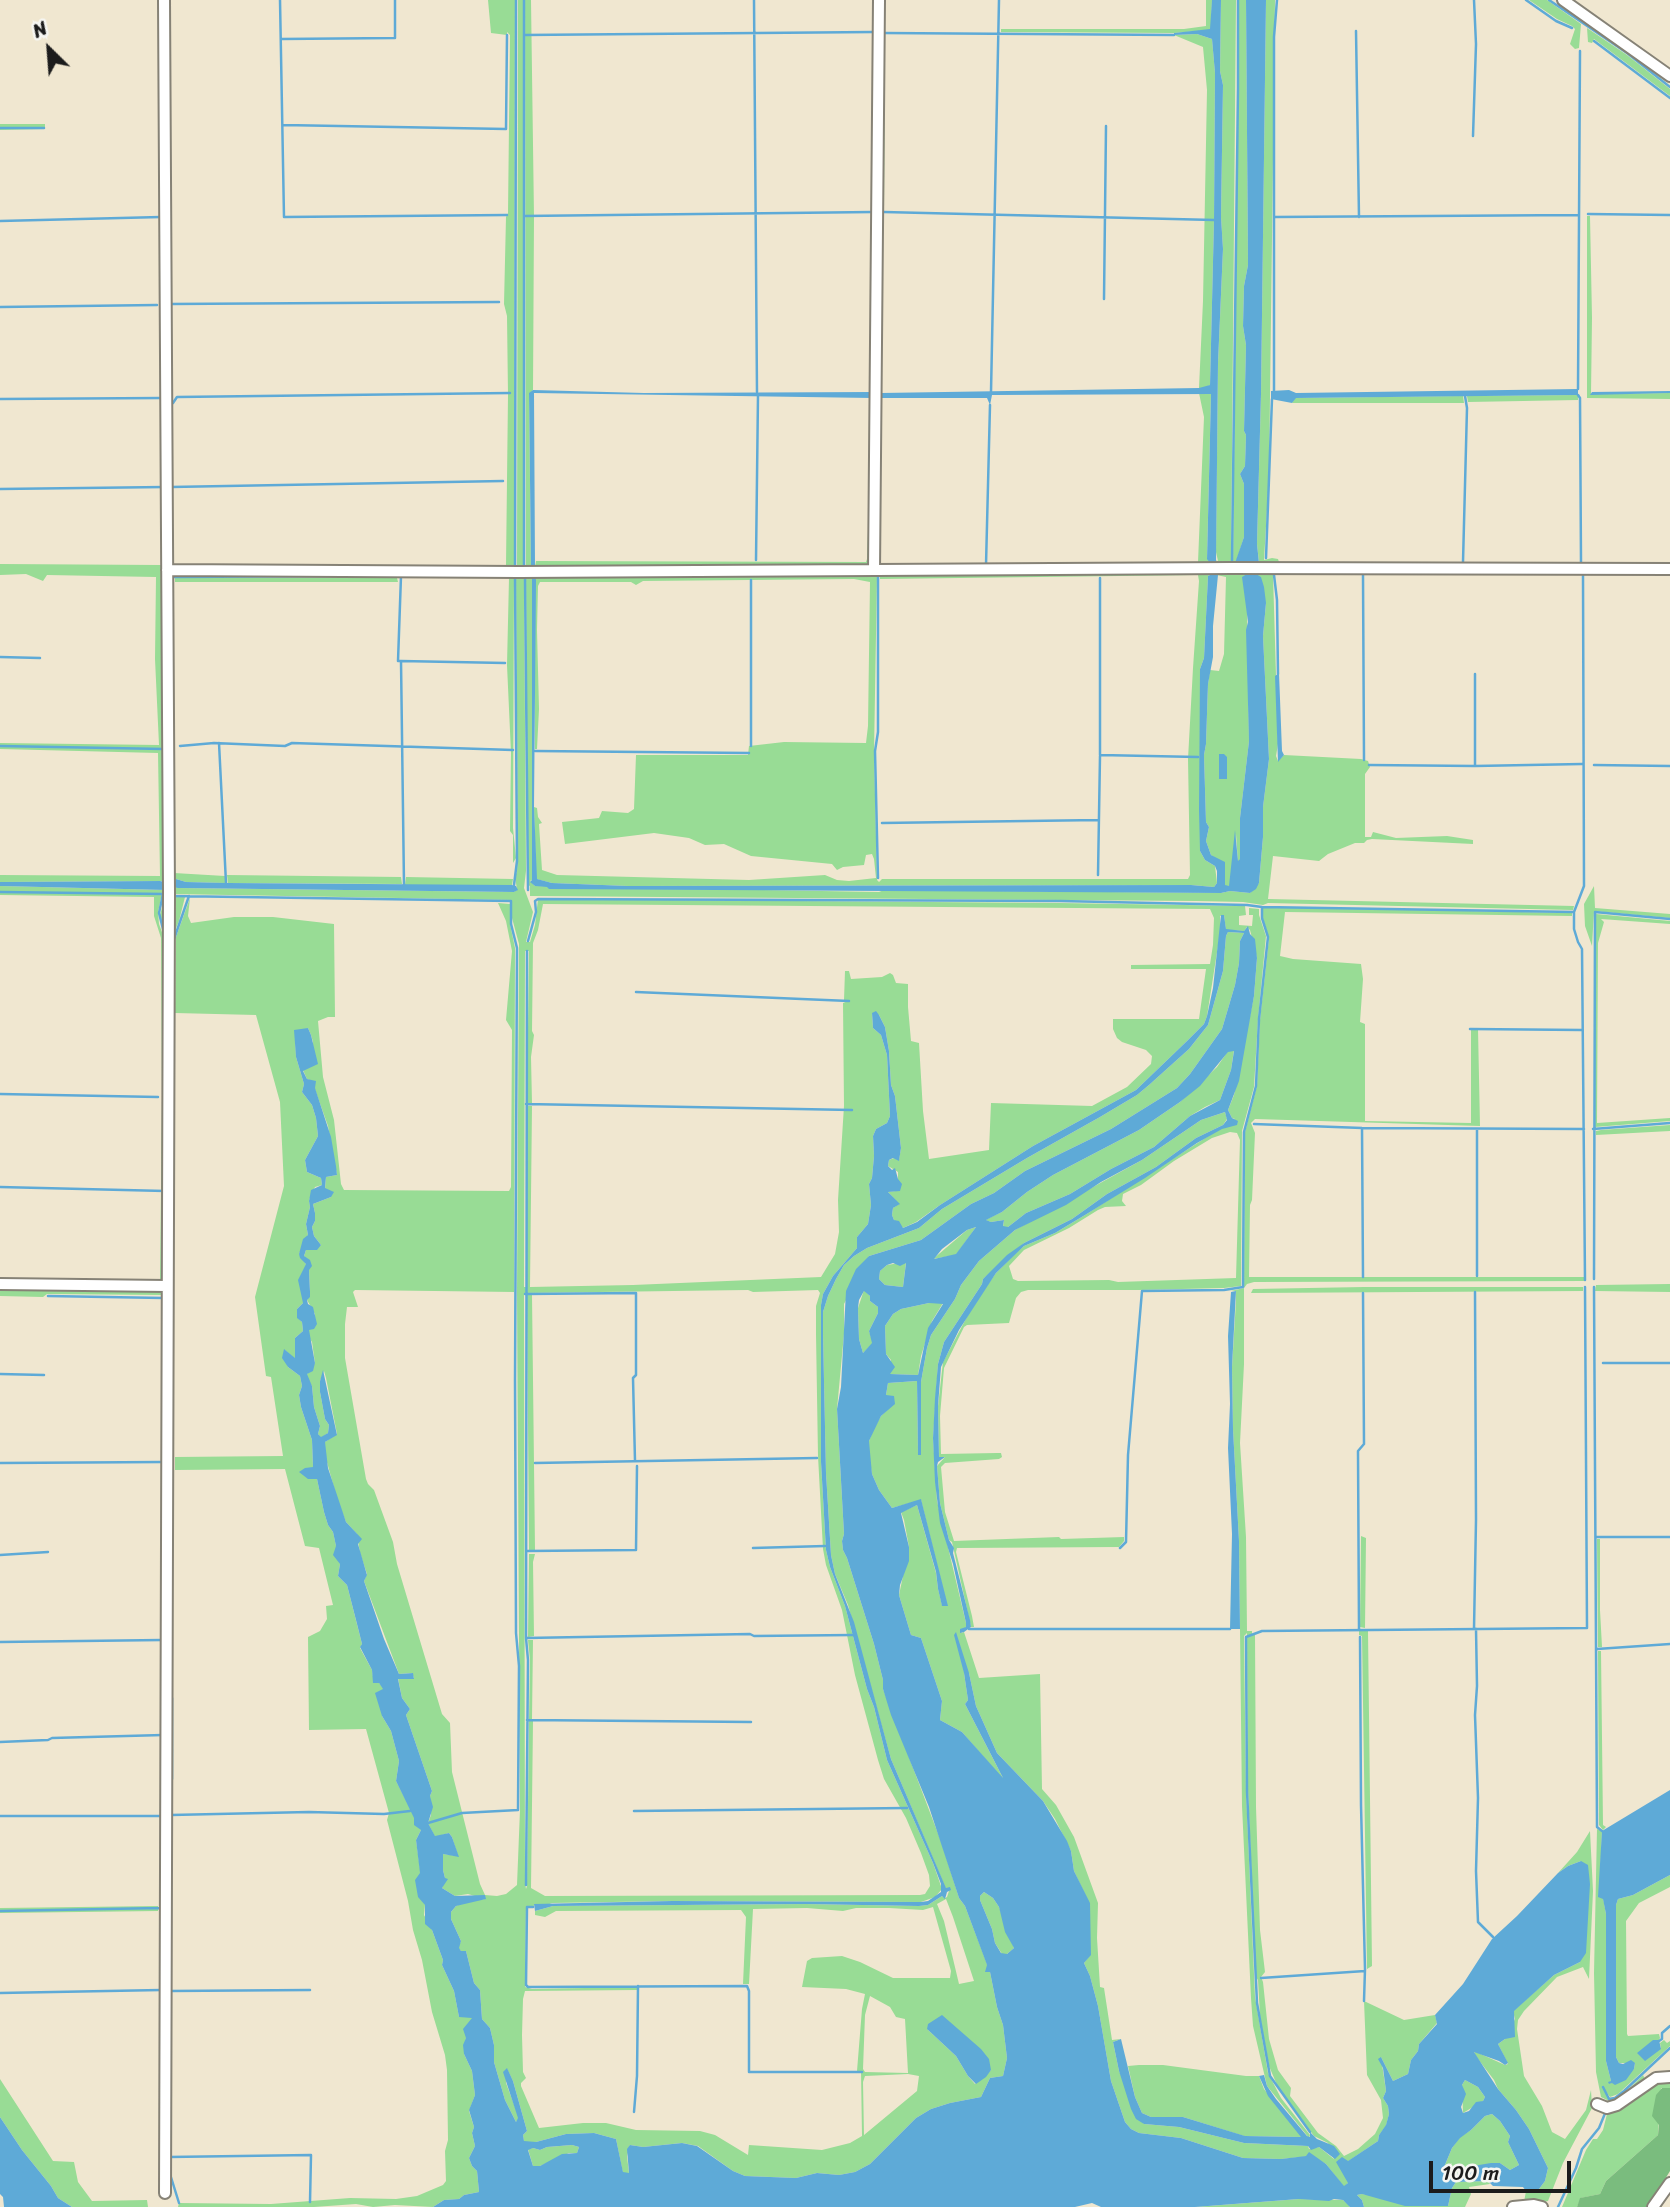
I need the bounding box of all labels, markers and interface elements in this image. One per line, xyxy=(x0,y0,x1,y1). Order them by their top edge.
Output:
text: N xyxy=(27,12,53,47)
north arrow xyxy=(14,14,84,84)
scale bar xyxy=(1432,2148,1574,2192)
text: 100 m xyxy=(1442,2154,1499,2192)

